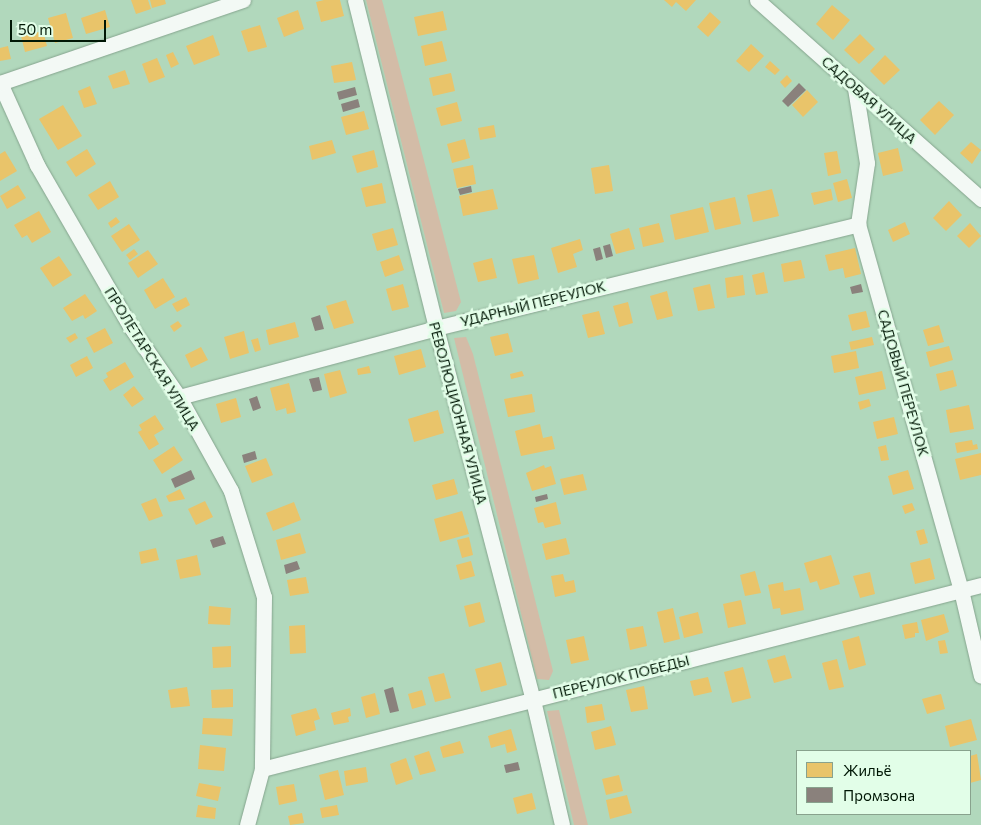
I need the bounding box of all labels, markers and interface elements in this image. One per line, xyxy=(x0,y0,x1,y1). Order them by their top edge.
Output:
scale bar xyxy=(12,10,109,42)
text: 50 m xyxy=(18,20,52,38)
street label: САДОВАЯ УЛИЦА xyxy=(818,53,920,147)
street label: УДАРНЫЙ ПЕРЕУЛОК xyxy=(459,278,607,330)
street label: ПРОЛЕТАРСКАЯ УЛИЦА xyxy=(101,284,203,434)
street label: САДОВЫЙ ПЕРЕУЛОК xyxy=(874,308,932,458)
street label: РЕВОЛЮЦИОННАЯ УЛИЦА xyxy=(426,320,490,506)
street label: ПЕРЕУЛОК ПОБЕДЫ xyxy=(551,652,691,702)
legend xyxy=(796,750,971,815)
text: Жильё xyxy=(843,761,891,779)
text: Промзона xyxy=(843,786,915,804)

